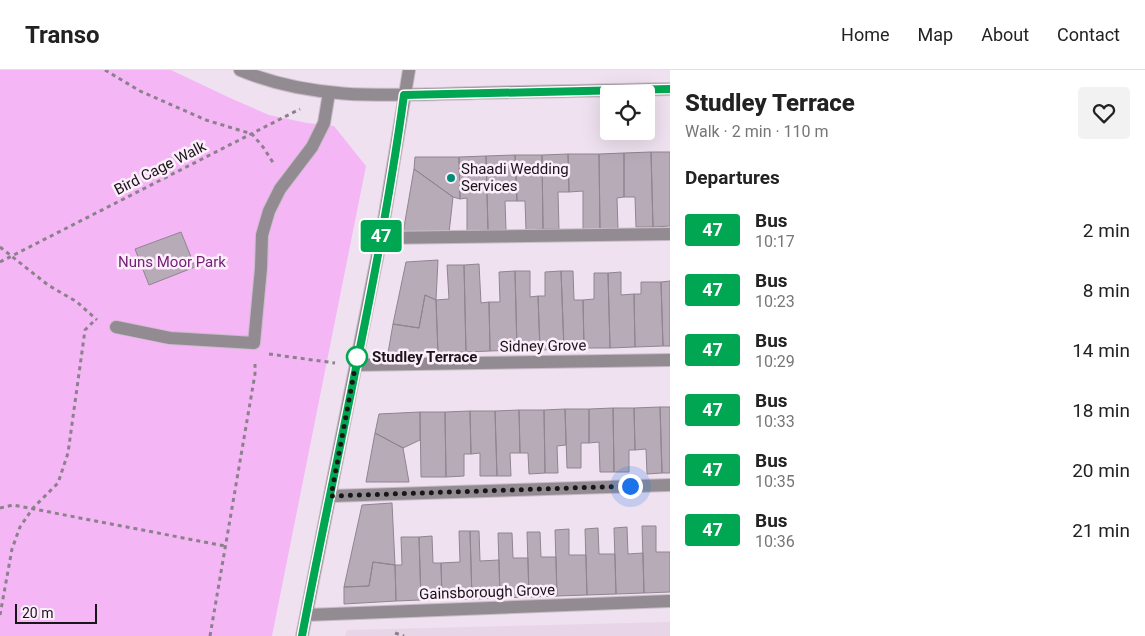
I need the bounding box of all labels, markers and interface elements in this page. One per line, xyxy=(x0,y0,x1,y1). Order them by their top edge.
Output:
text: Transo xyxy=(25,21,100,49)
text: Home xyxy=(841,24,890,45)
text: Map xyxy=(918,24,953,45)
text: About xyxy=(981,24,1029,45)
text: Contact xyxy=(1057,24,1120,45)
map controls xyxy=(600,85,655,140)
button: locate xyxy=(600,85,655,140)
button: heart xyxy=(1078,87,1130,139)
text: Studley Terrace xyxy=(685,89,855,117)
text: Walk · 2 min · 110 m xyxy=(685,122,829,141)
street label: Bird Cage Walk xyxy=(111,137,209,199)
place label: Shaadi Wedding Services xyxy=(461,160,569,195)
text: Departures xyxy=(685,166,780,189)
marker: Shaadi Wedding Services xyxy=(445,172,457,184)
text: Bus xyxy=(755,209,788,232)
text: 47 xyxy=(702,219,723,240)
text: 2 min xyxy=(1083,219,1130,242)
line badge: 47 xyxy=(358,220,404,252)
text: 47 xyxy=(371,225,391,246)
text: 10:17 xyxy=(755,232,795,251)
park label: Nuns Moor Park xyxy=(118,253,226,271)
text: Bus xyxy=(755,269,788,292)
text: 47 xyxy=(702,279,723,300)
text: 8 min xyxy=(1083,279,1130,302)
text: 10:23 xyxy=(755,292,795,311)
text: Bus xyxy=(755,329,788,352)
street label: Sidney Grove xyxy=(499,336,587,356)
text: 47 xyxy=(702,339,723,360)
text: 14 min xyxy=(1072,339,1130,362)
marker: Studley Terrace xyxy=(346,346,368,368)
place label: Studley Terrace xyxy=(372,348,477,366)
text: 10:29 xyxy=(755,352,795,371)
text: Bus xyxy=(755,389,788,412)
text: 47 xyxy=(702,399,723,420)
text: 18 min xyxy=(1072,399,1130,422)
text: 10:33 xyxy=(755,412,795,431)
text: Bus xyxy=(755,449,788,472)
text: 47 xyxy=(702,459,723,480)
text: 20 min xyxy=(1072,459,1130,482)
text: 10:35 xyxy=(755,472,795,491)
your location xyxy=(618,474,643,499)
text: Bus xyxy=(755,509,788,532)
text: 47 xyxy=(702,519,723,540)
text: 21 min xyxy=(1072,519,1130,542)
text: 10:36 xyxy=(755,532,795,551)
street label: Gainsborough Grove xyxy=(419,581,555,603)
scale bar xyxy=(15,601,98,624)
text: 20 m xyxy=(22,605,54,621)

